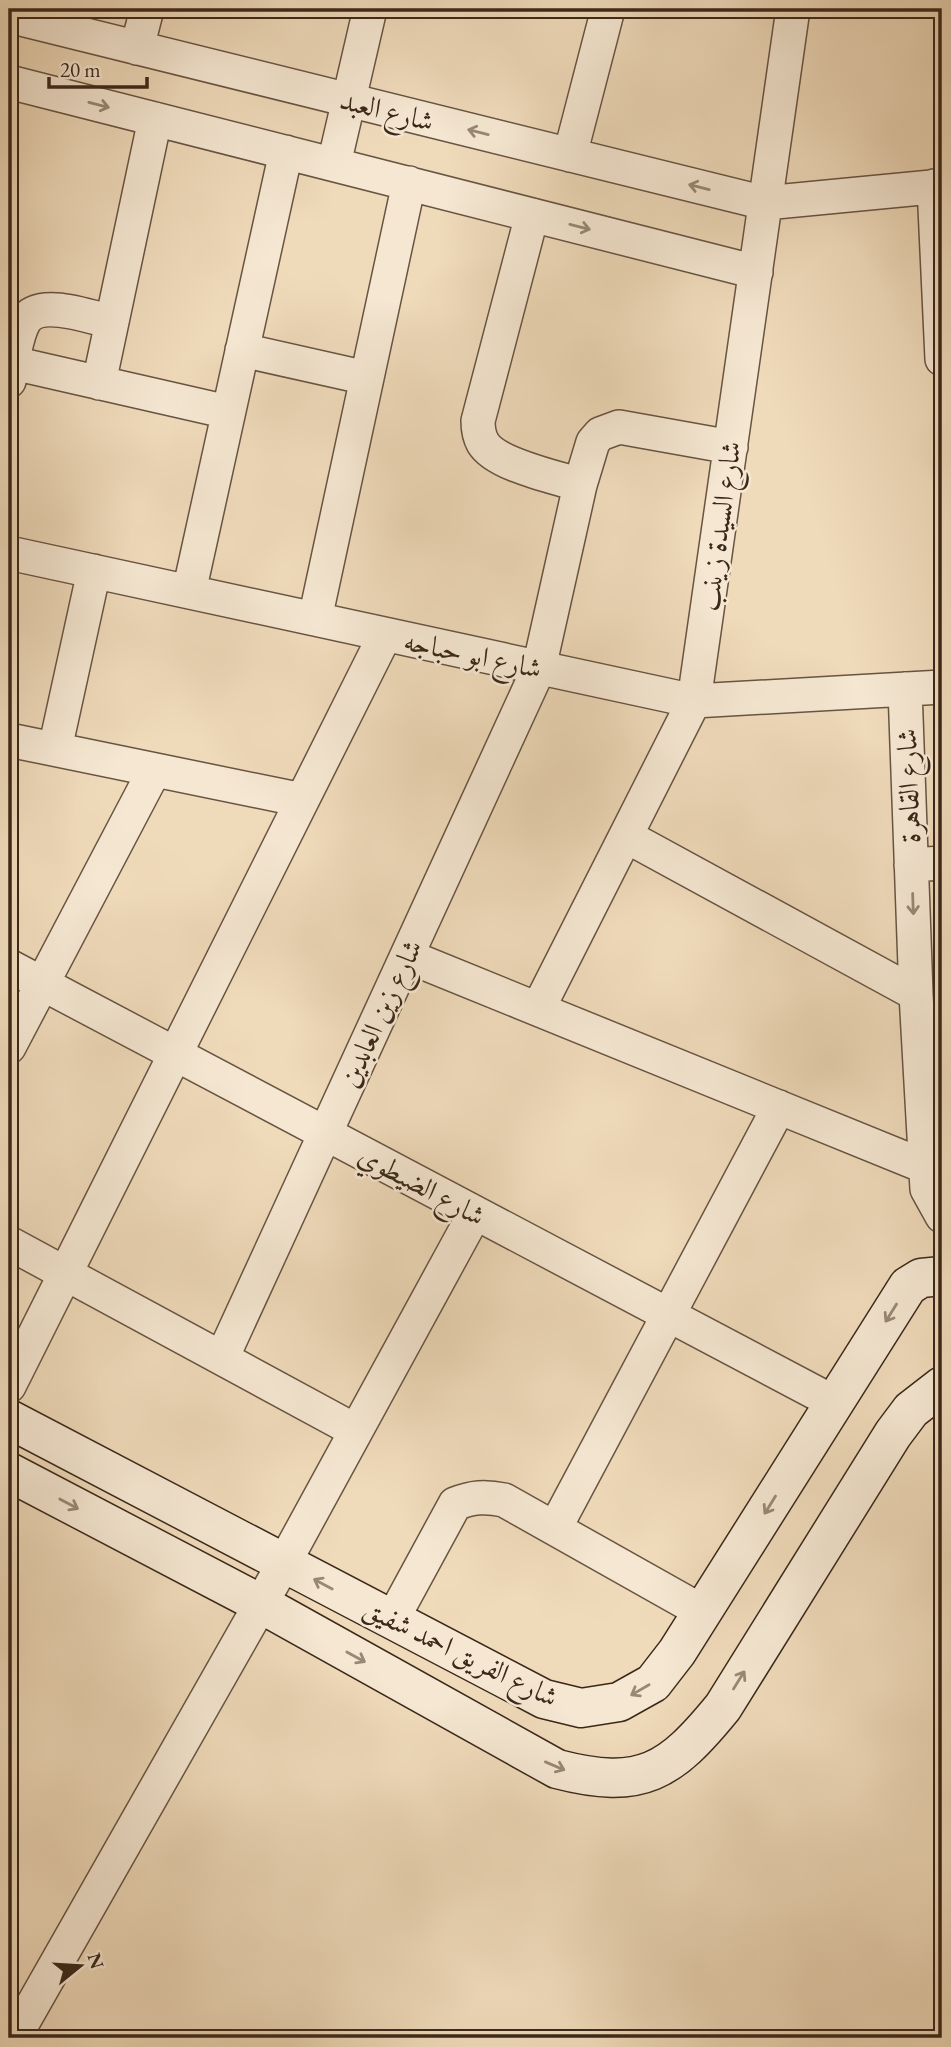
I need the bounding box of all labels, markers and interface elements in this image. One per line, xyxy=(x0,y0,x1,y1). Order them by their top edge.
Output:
scale bar xyxy=(49,46,147,90)
text: 20 m xyxy=(60,56,101,83)
street label: شارع العبد xyxy=(335,81,438,145)
one-way arrow xyxy=(87,99,109,112)
one-way arrow xyxy=(467,125,490,138)
one-way arrow xyxy=(688,180,711,193)
one-way arrow xyxy=(568,221,591,234)
street label: شارع السيدة زينب xyxy=(689,439,755,614)
street label: شارع ابو حباجه xyxy=(400,622,545,692)
street label: شارع القاهرة xyxy=(888,728,934,844)
one-way arrow xyxy=(906,892,919,915)
street label: شارع زين العابدين xyxy=(330,933,435,1095)
street label: شارع الضيطوي xyxy=(349,1137,492,1239)
one-way arrow xyxy=(884,1302,898,1322)
one-way arrow xyxy=(763,1495,777,1515)
one-way arrow xyxy=(58,1497,79,1511)
one-way arrow xyxy=(313,1577,334,1590)
street label: شارع الفريق احمد شفيق xyxy=(355,1589,564,1720)
one-way arrow xyxy=(345,1651,366,1664)
one-way arrow xyxy=(732,1671,747,1690)
one-way arrow xyxy=(631,1683,651,1697)
one-way arrow xyxy=(544,1761,566,1774)
north arrow xyxy=(46,1932,116,2002)
text: N xyxy=(81,1950,110,1973)

